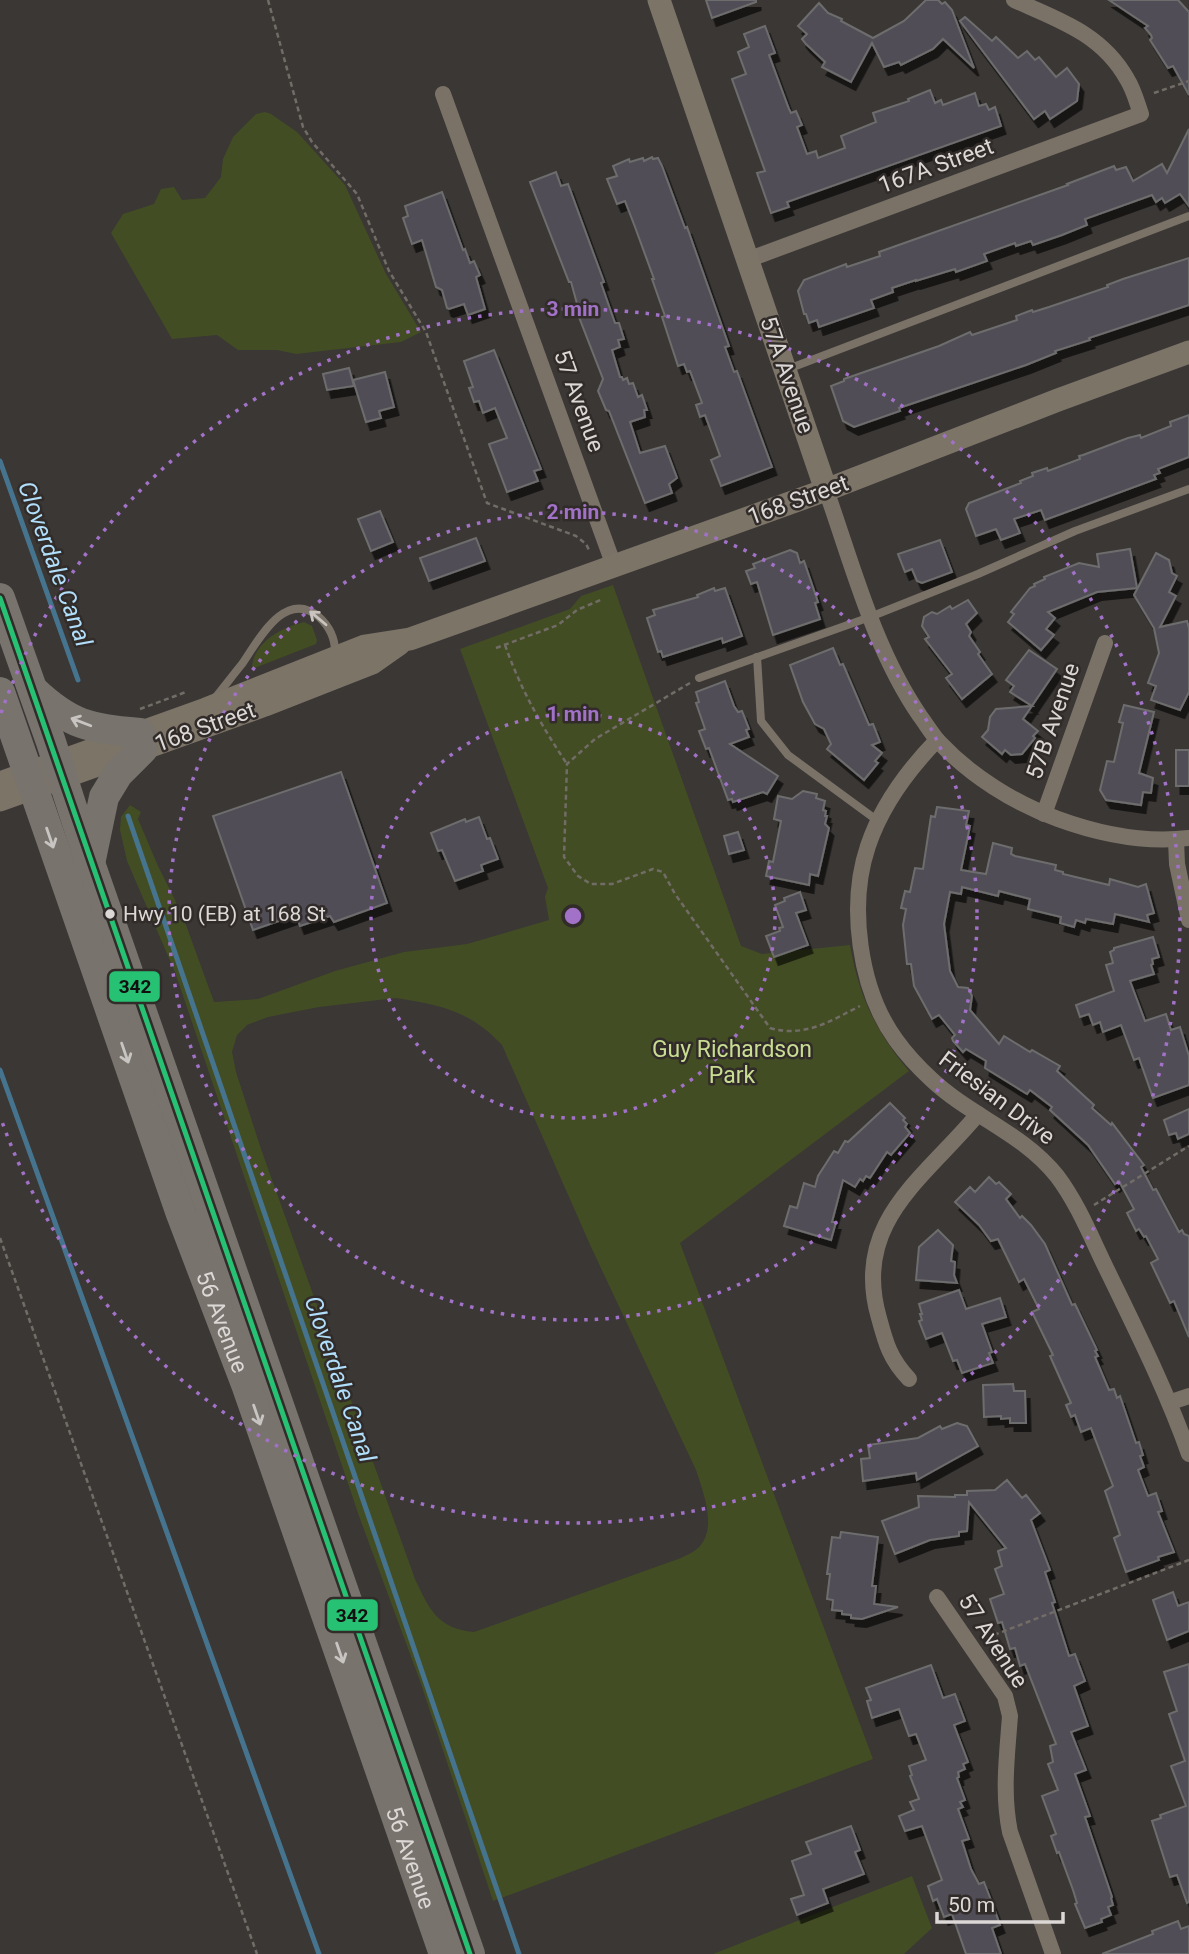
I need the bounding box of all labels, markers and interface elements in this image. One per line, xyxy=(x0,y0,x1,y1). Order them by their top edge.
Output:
street label: 167A Street xyxy=(875,133,997,199)
text: 3 min xyxy=(547,297,599,321)
street label: 57A Avenue xyxy=(754,313,820,437)
street label: 57 Avenue xyxy=(548,346,610,456)
street label: 168 Street xyxy=(744,469,852,531)
water label: Cloverdale Canal xyxy=(12,478,98,651)
text: 2 min xyxy=(547,500,599,524)
one-way arrow xyxy=(310,610,328,626)
street label: 57B Avenue xyxy=(1021,659,1085,783)
street label: 168 Street xyxy=(151,696,259,758)
text: 1 min xyxy=(547,702,599,726)
one-way arrow xyxy=(71,715,92,728)
one-way arrow xyxy=(44,827,57,849)
place label: Hwy 10 (EB) at 168 St xyxy=(123,902,326,926)
centre of rings xyxy=(561,904,585,928)
marker: Hwy 10 (EB) at 168 St xyxy=(103,907,117,921)
line badge: 342 xyxy=(108,970,161,1003)
text: 342 xyxy=(119,975,151,998)
park label: Guy Richardson Park xyxy=(652,1036,812,1089)
one-way arrow xyxy=(120,1041,132,1063)
street label: Friesian Drive xyxy=(934,1046,1060,1150)
street label: 56 Avenue xyxy=(191,1267,254,1377)
water label: Cloverdale Canal xyxy=(298,1292,382,1466)
one-way arrow xyxy=(251,1404,264,1426)
street label: 57 Avenue xyxy=(953,1589,1033,1693)
line badge: 342 xyxy=(326,1598,379,1632)
text: 342 xyxy=(336,1604,368,1627)
one-way arrow xyxy=(334,1642,347,1664)
street label: 56 Avenue xyxy=(380,1803,441,1913)
scale bar xyxy=(937,1881,1063,1925)
text: 50 m xyxy=(948,1893,995,1917)

